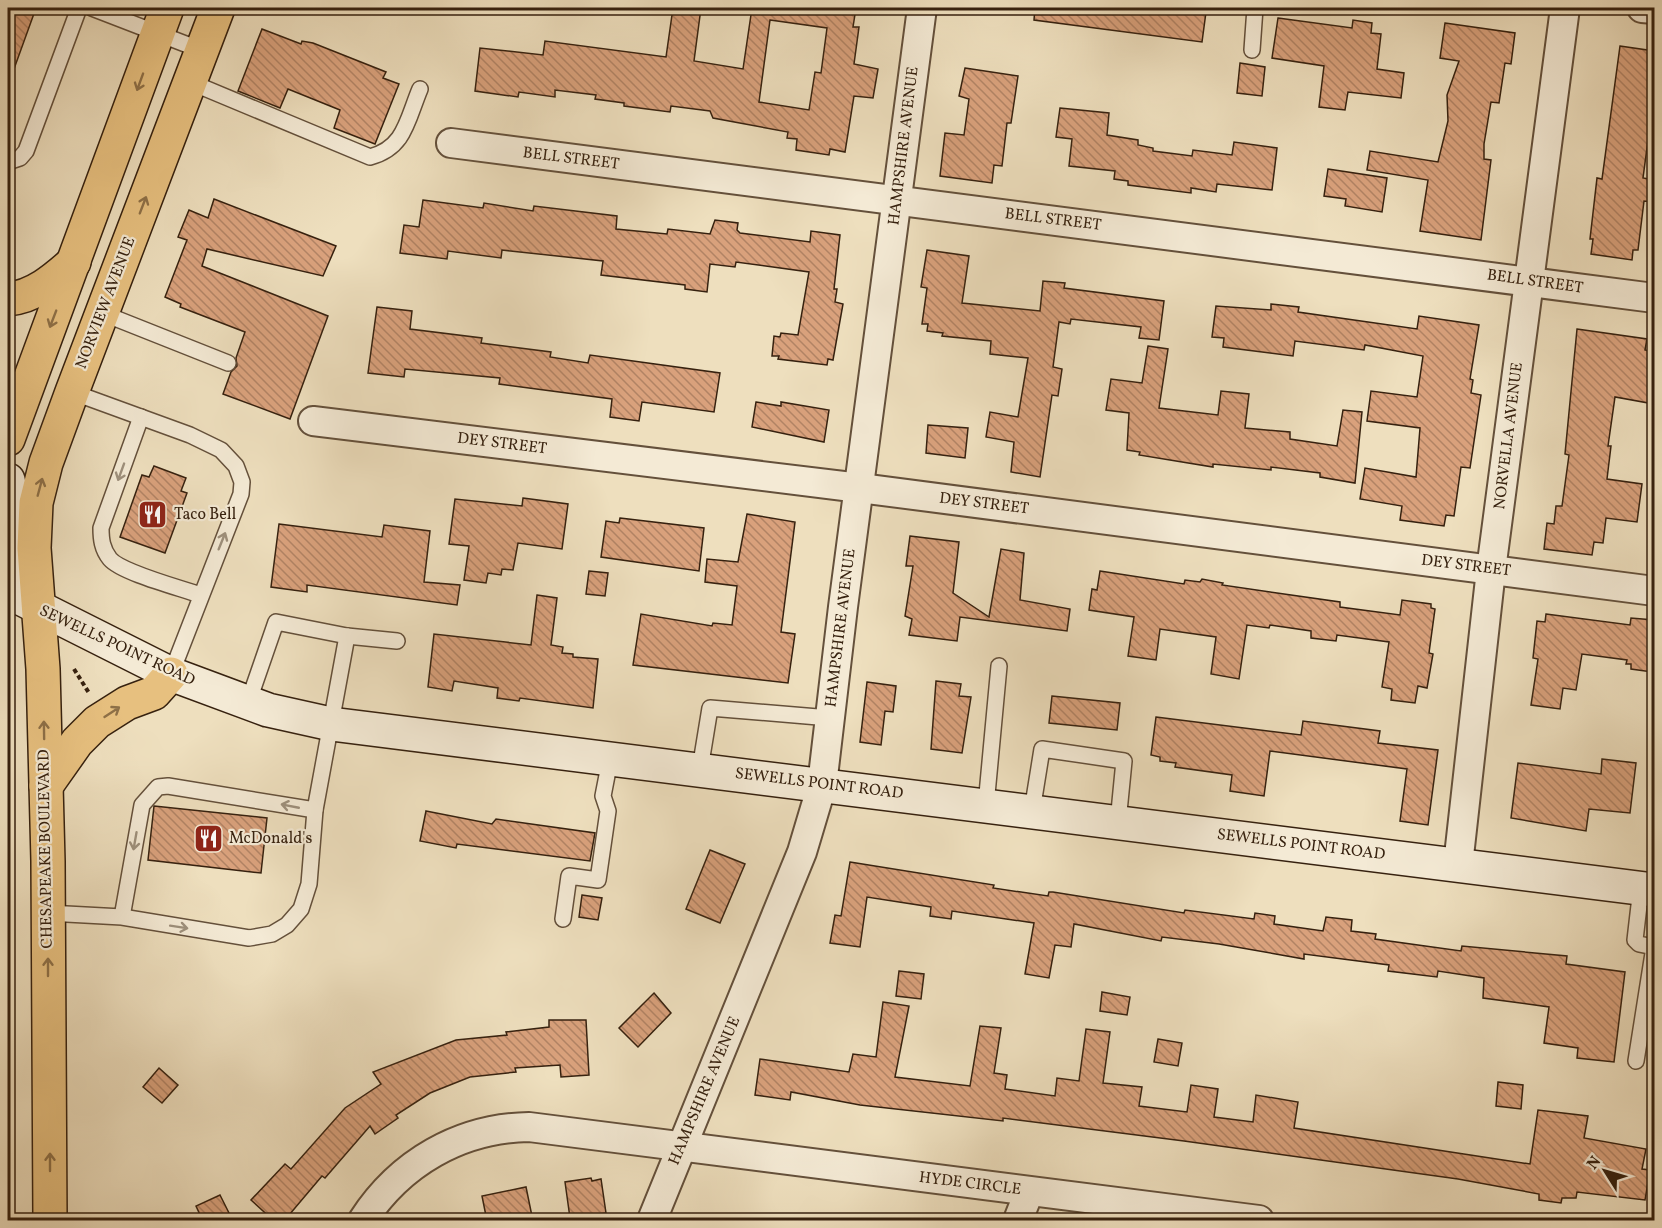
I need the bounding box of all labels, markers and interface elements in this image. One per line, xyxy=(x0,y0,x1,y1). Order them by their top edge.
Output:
street label: HAMPSHIRE AVENUE xyxy=(883,65,925,227)
one-way arrow xyxy=(134,72,145,91)
street label: BELL STREET xyxy=(521,142,621,176)
one-way arrow xyxy=(138,196,149,215)
street label: BELL STREET xyxy=(1003,203,1103,237)
street label: NORVIEW AVENUE xyxy=(71,234,141,372)
street label: BELL STREET xyxy=(1485,264,1585,300)
one-way arrow xyxy=(46,310,57,328)
street label: NORVELLA AVENUE xyxy=(1489,361,1529,511)
street label: DEY STREET xyxy=(456,428,548,460)
one-way arrow xyxy=(115,462,126,481)
one-way arrow xyxy=(34,478,46,497)
street label: DEY STREET xyxy=(938,488,1030,520)
restaurant icon: Taco Bell xyxy=(137,499,169,531)
place label: Taco Bell xyxy=(174,504,237,526)
one-way arrow xyxy=(217,532,228,550)
street label: HAMPSHIRE AVENUE xyxy=(820,547,862,709)
street label: DEY STREET xyxy=(1420,550,1512,582)
street label: SEWELLS POINT ROAD xyxy=(36,600,199,692)
one-way arrow xyxy=(103,706,120,718)
one-way arrow xyxy=(38,721,50,741)
street label: CHESAPEAKE BOULEVARD xyxy=(33,749,59,949)
street label: SEWELLS POINT ROAD xyxy=(734,763,905,805)
one-way arrow xyxy=(281,800,300,811)
restaurant icon: McDonald's xyxy=(192,823,224,855)
street label: SEWELLS POINT ROAD xyxy=(1216,824,1387,866)
place label: McDonald's xyxy=(229,828,312,850)
one-way arrow xyxy=(130,831,141,851)
one-way arrow xyxy=(169,922,189,933)
one-way arrow xyxy=(42,958,54,978)
street label: HAMPSHIRE AVENUE xyxy=(664,1013,746,1169)
north arrow xyxy=(1575,1141,1635,1201)
text: N xyxy=(1582,1152,1607,1174)
one-way arrow xyxy=(44,1153,56,1173)
street label: HYDE CIRCLE xyxy=(918,1167,1022,1201)

